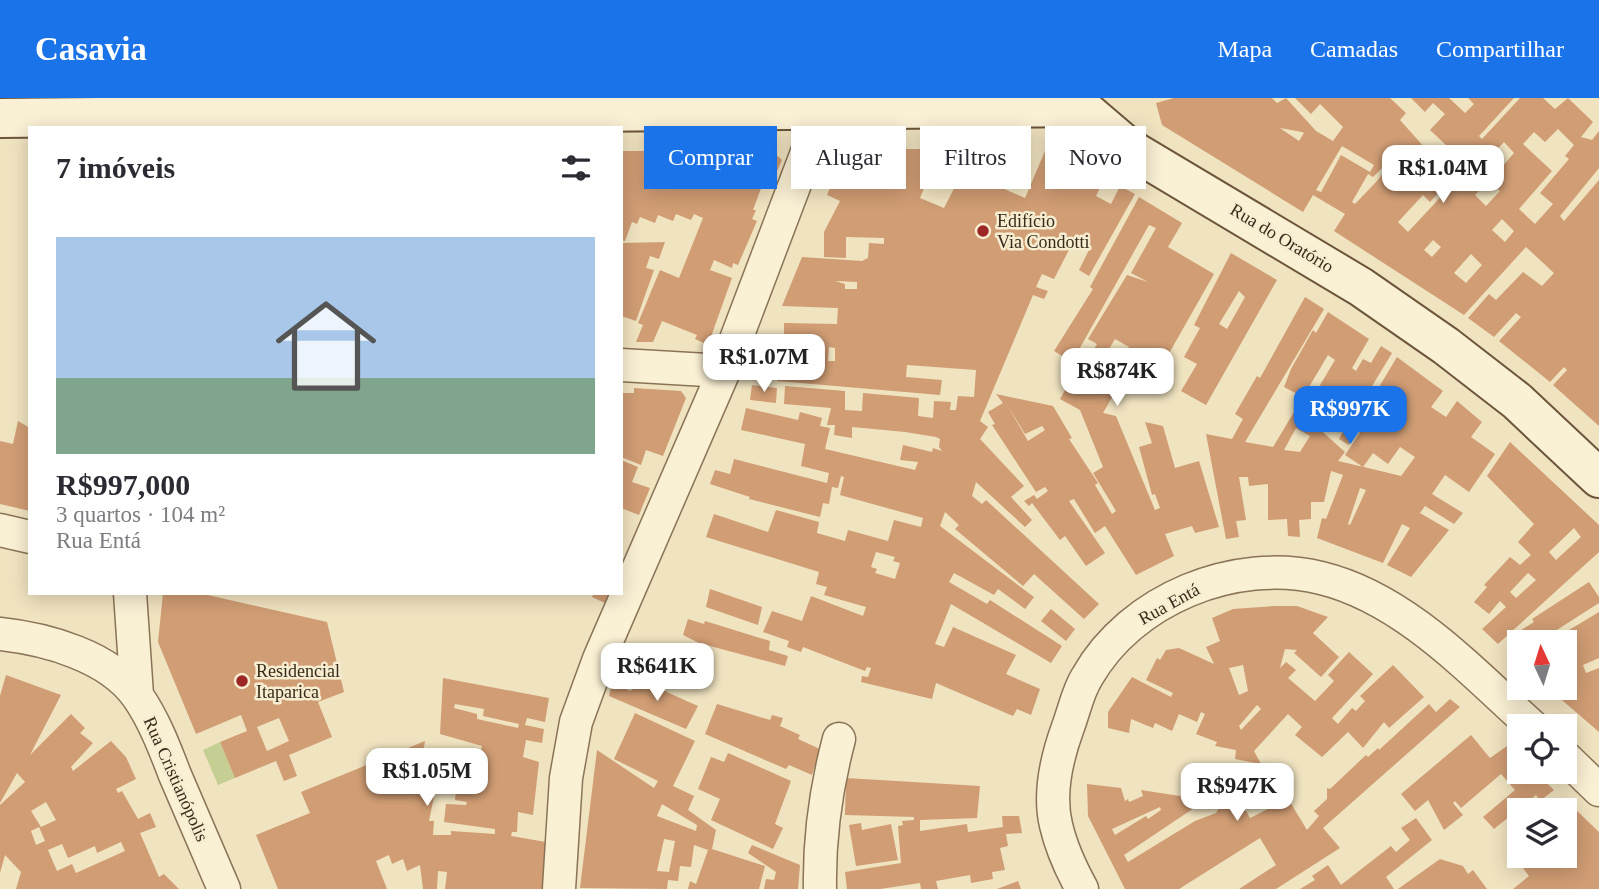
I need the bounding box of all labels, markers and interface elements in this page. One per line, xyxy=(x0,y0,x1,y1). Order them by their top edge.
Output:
text: Casavia xyxy=(35,31,147,67)
text: Mapa xyxy=(1217,36,1272,62)
text: Camadas xyxy=(1310,36,1398,62)
text: Compartilhar xyxy=(1436,36,1564,62)
chip: Comprar xyxy=(644,126,777,189)
chip: Alugar xyxy=(791,126,906,189)
chip: Filtros xyxy=(920,126,1031,189)
chip: Novo xyxy=(1045,126,1146,189)
pin: R$1.04M xyxy=(1378,146,1508,205)
icon: filters xyxy=(557,149,595,187)
text: 7 imóveis xyxy=(56,151,175,184)
text: R$1.04M xyxy=(1398,155,1488,180)
street label: Rua do Oratório xyxy=(1227,199,1337,277)
place label: Edifício Via Condotti xyxy=(997,211,1089,252)
marker: Edifício Via Condotti xyxy=(975,223,991,239)
icon: home xyxy=(263,283,389,409)
pin: R$1.07M xyxy=(699,334,829,394)
text: R$1.07M xyxy=(719,344,809,369)
pin: R$874K xyxy=(1060,348,1174,408)
text: R$874K xyxy=(1077,358,1157,383)
pin: R$997K xyxy=(1293,386,1407,446)
text: R$997K xyxy=(1310,396,1390,421)
text: R$997,000 xyxy=(56,468,190,501)
text: 3 quartos · 104 m² xyxy=(56,502,225,527)
text: Rua Entá xyxy=(56,528,141,553)
street label: Rua Entá xyxy=(1135,579,1203,629)
north arrow xyxy=(1507,630,1577,700)
map controls xyxy=(1507,630,1577,868)
pin: R$641K xyxy=(600,644,714,703)
text: R$641K xyxy=(617,653,697,678)
place label: Residencial Itaparica xyxy=(256,661,340,702)
marker: Residencial Itaparica xyxy=(234,673,250,689)
street label: Rua Cristianópolis xyxy=(140,713,212,845)
button: locate xyxy=(1507,714,1577,784)
pin: R$1.05M xyxy=(362,748,492,808)
text: R$1.05M xyxy=(382,758,472,783)
pin: R$947K xyxy=(1180,764,1294,823)
text: R$947K xyxy=(1197,773,1277,798)
button: layers xyxy=(1507,798,1577,868)

